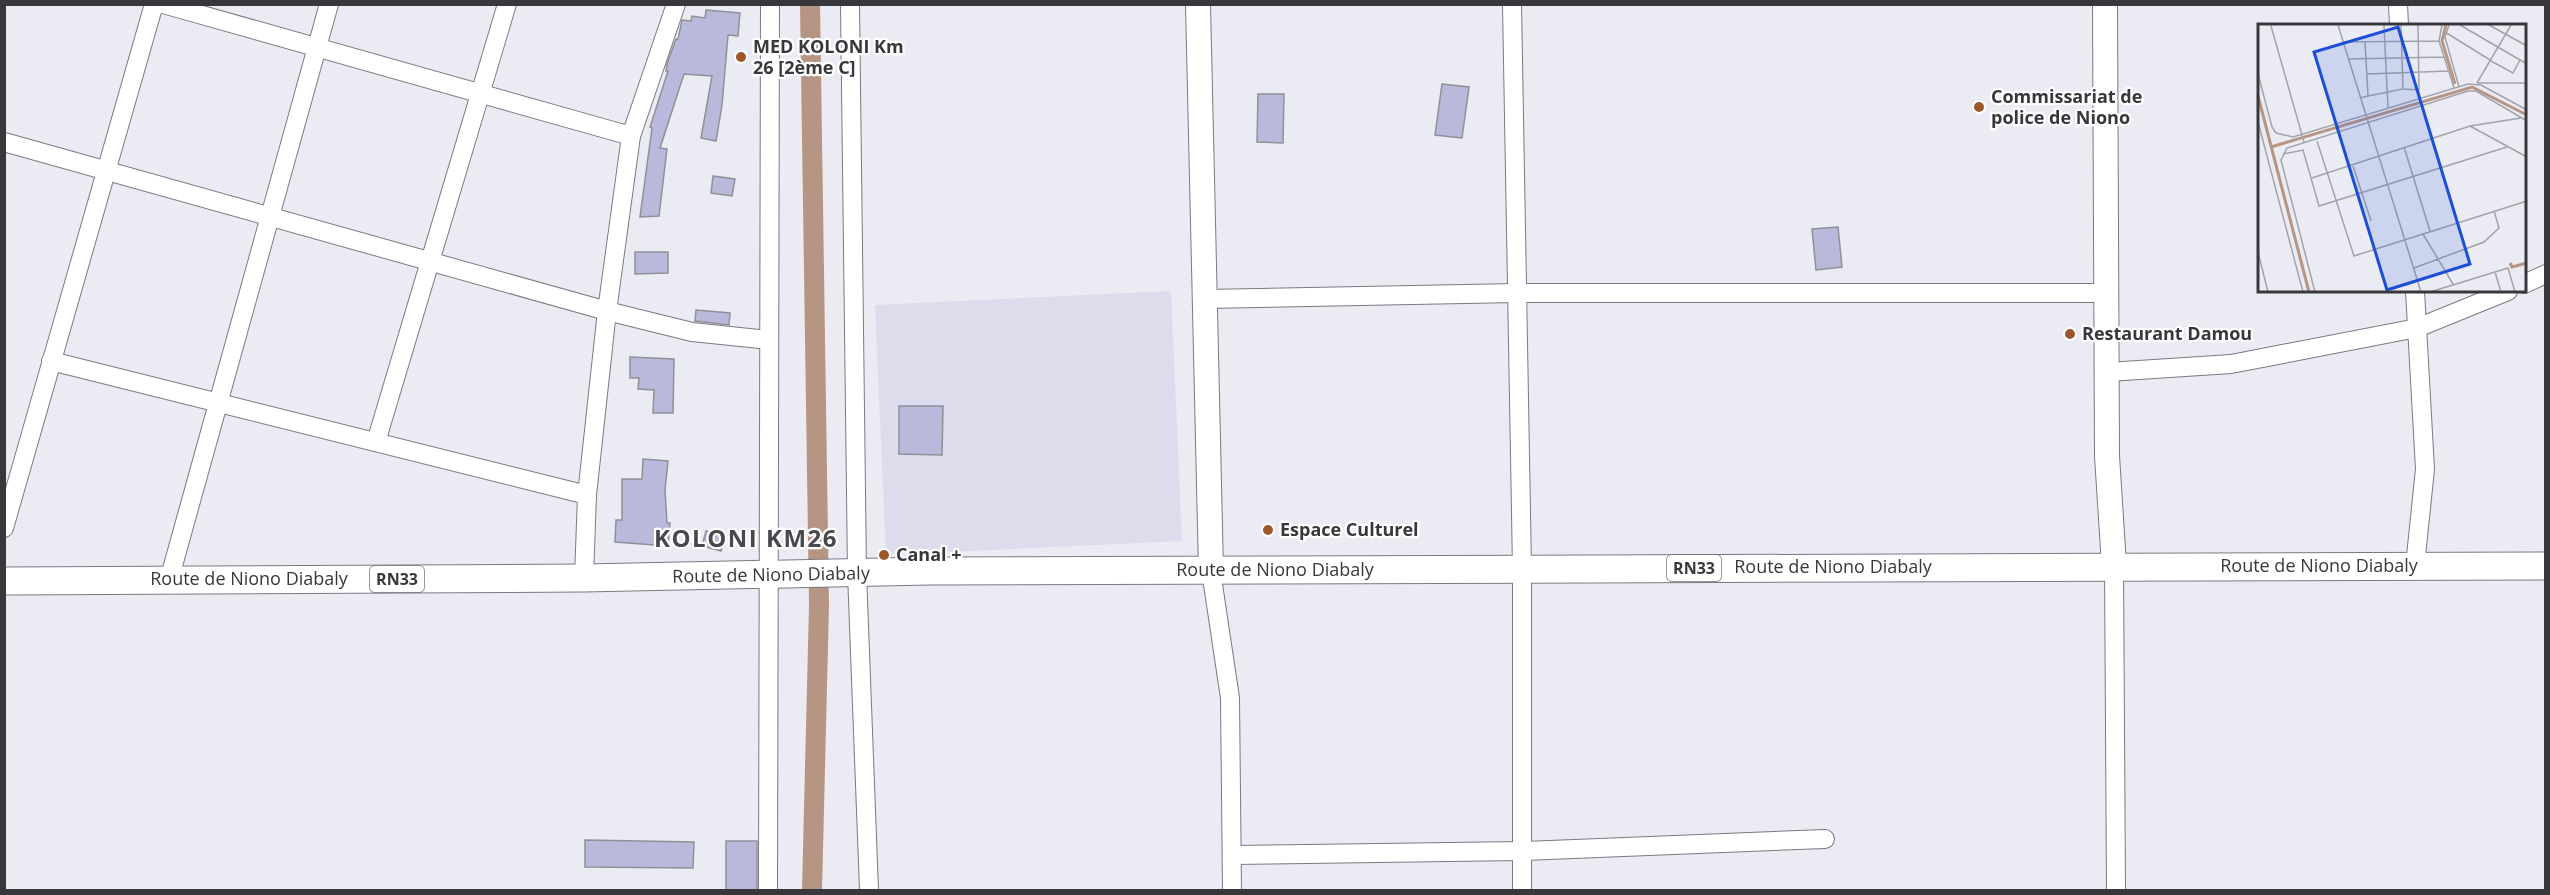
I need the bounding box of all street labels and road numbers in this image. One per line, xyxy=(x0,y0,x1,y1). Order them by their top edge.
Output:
street label: Route de Niono Diabaly xyxy=(2220,553,2419,577)
street label: Route de Niono Diabaly xyxy=(1734,554,1933,578)
road number: RN33 xyxy=(1667,555,1721,581)
street label: Route de Niono Diabaly xyxy=(1176,557,1375,581)
street label: Route de Niono Diabaly xyxy=(672,560,871,588)
street label: Route de Niono Diabaly xyxy=(150,566,349,590)
road number: RN33 xyxy=(370,566,424,592)

